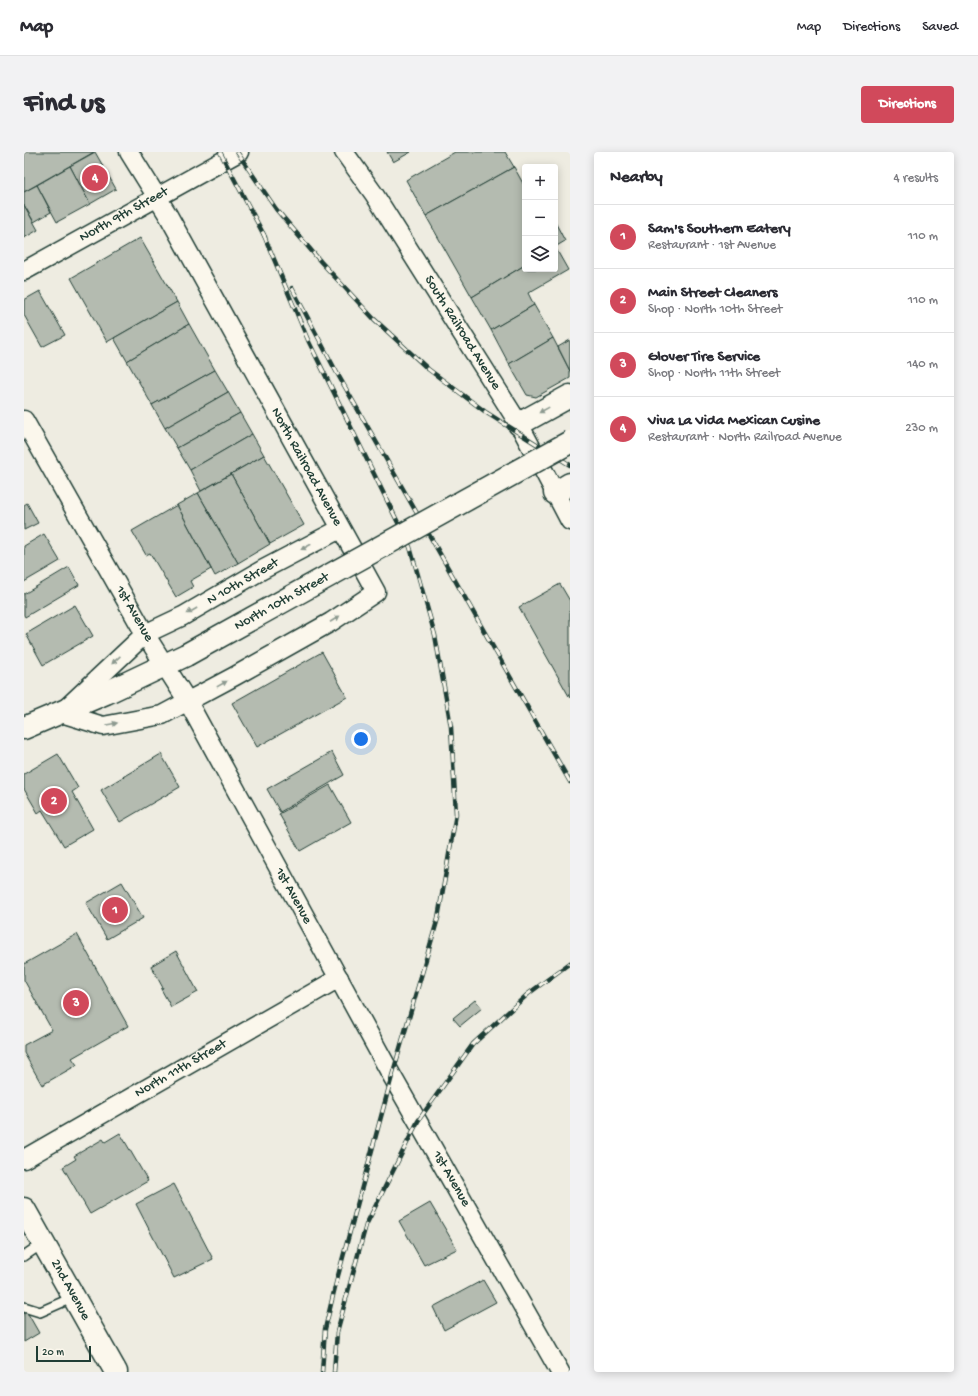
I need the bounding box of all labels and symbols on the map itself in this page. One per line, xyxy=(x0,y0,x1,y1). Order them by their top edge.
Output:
pin: 4 xyxy=(82,163,108,193)
street label: North 9th Street xyxy=(77,183,172,246)
street label: South Railroad Avenue xyxy=(420,273,505,394)
street label: North Railroad Avenue xyxy=(266,405,346,530)
one-way arrow xyxy=(539,407,550,413)
one-way arrow xyxy=(300,544,312,550)
street label: N 10th Street xyxy=(204,554,283,609)
street label: North 10th Street xyxy=(232,568,333,635)
street label: 1st Avenue xyxy=(111,582,157,646)
one-way arrow xyxy=(187,607,198,614)
one-way arrow xyxy=(329,616,341,623)
one-way arrow xyxy=(111,656,121,665)
one-way arrow xyxy=(216,680,228,687)
one-way arrow xyxy=(106,721,118,727)
your location xyxy=(351,729,371,749)
pin: 2 xyxy=(41,786,67,816)
street label: 1st Avenue xyxy=(270,864,316,928)
pin: 1 xyxy=(102,895,128,925)
pin: 3 xyxy=(63,988,89,1018)
street label: North 11th Street xyxy=(132,1035,231,1102)
street label: 1st Avenue xyxy=(428,1147,474,1211)
street label: 2nd Avenue xyxy=(46,1257,94,1324)
scale bar xyxy=(36,1344,91,1363)

